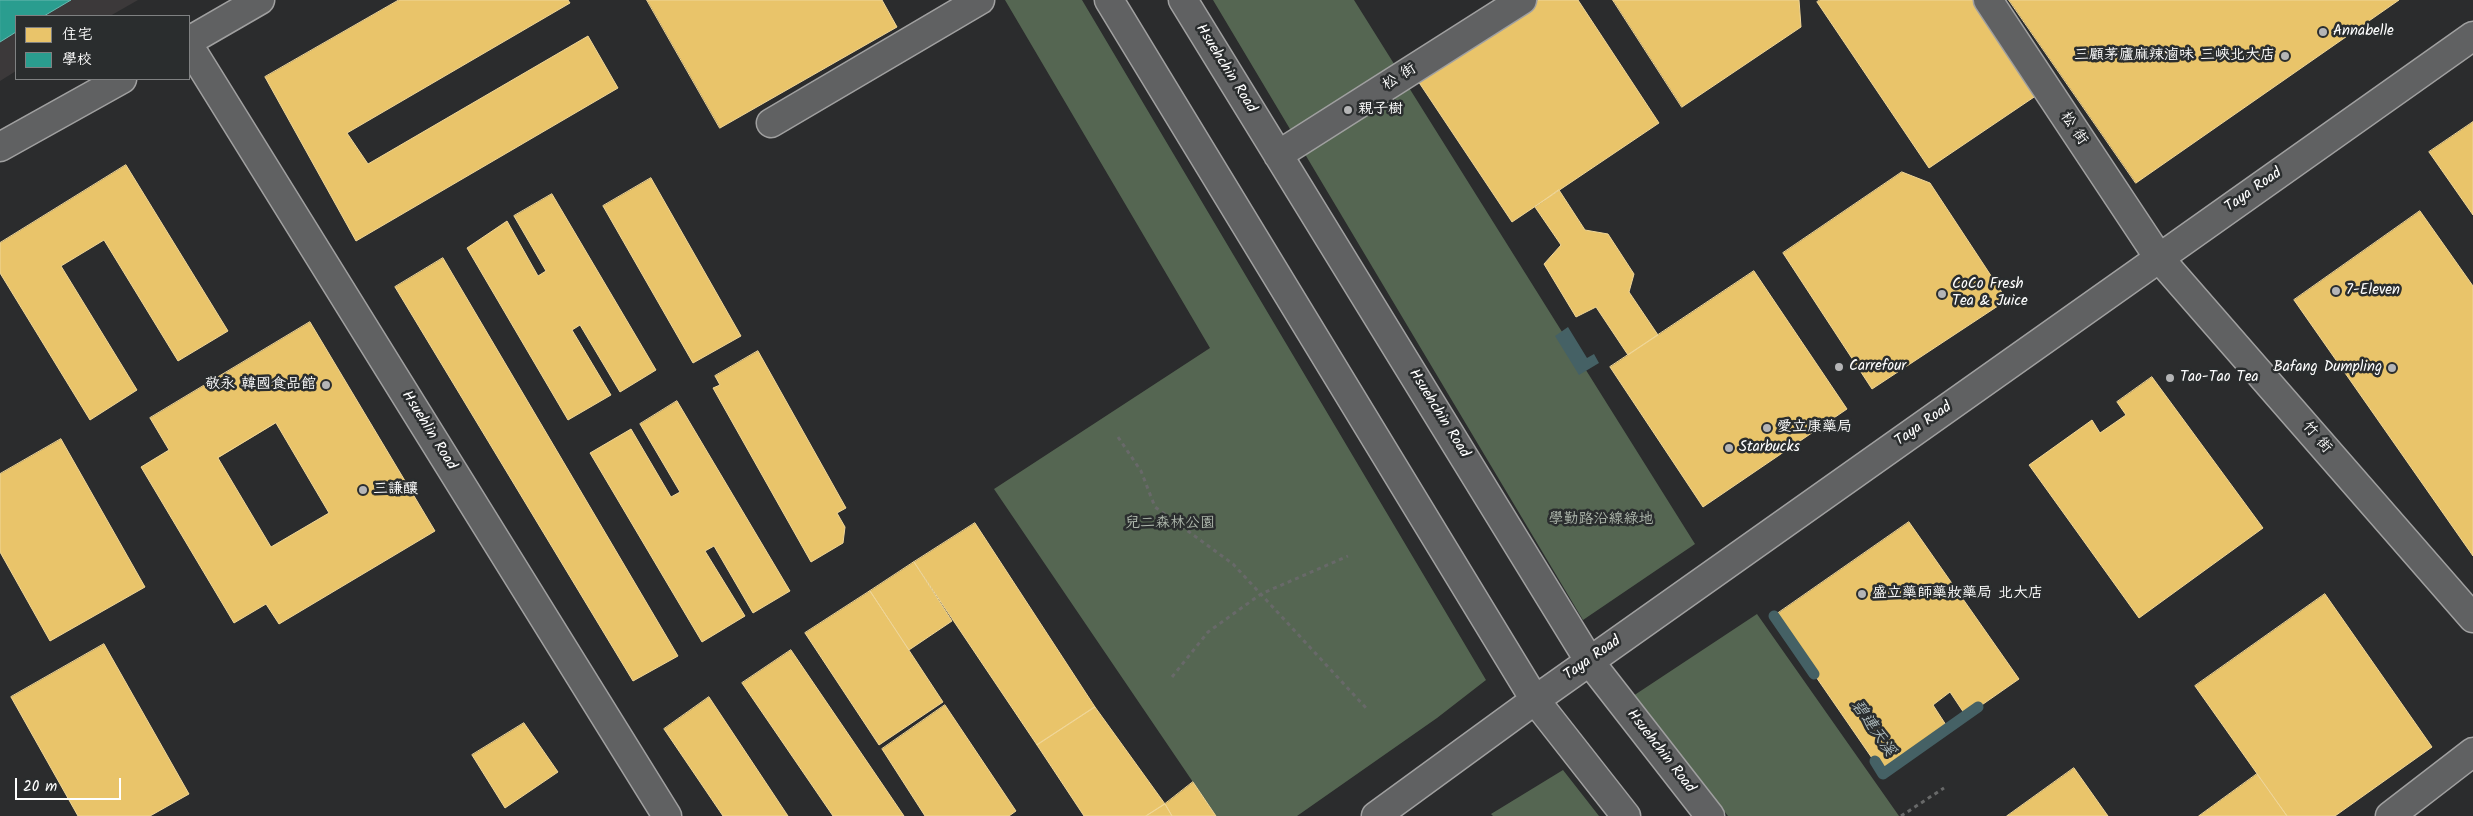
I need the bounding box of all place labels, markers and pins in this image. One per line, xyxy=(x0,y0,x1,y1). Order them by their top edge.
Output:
place label: Annabelle xyxy=(2333,23,2394,41)
marker: Annabelle xyxy=(2317,26,2329,38)
place label: 三顧茅廬麻辣滷味 三峽北大店 xyxy=(2074,47,2275,65)
marker: 三顧茅廬麻辣滷味 三峽北大店 xyxy=(2279,50,2291,62)
place label: 親子樹 xyxy=(1358,101,1403,119)
marker: 親子樹 xyxy=(1342,104,1354,116)
place label: CoCo Fresh Tea & Juice xyxy=(1952,276,2028,311)
place label: 7-Eleven xyxy=(2346,282,2400,300)
marker: 7-Eleven xyxy=(2330,285,2342,297)
marker: CoCo Fresh Tea & Juice xyxy=(1936,288,1948,300)
place label: Carrefour xyxy=(1849,358,1906,376)
place label: Bafang Dumpling xyxy=(2273,359,2382,377)
marker: Carrefour xyxy=(1833,361,1845,373)
marker: Bafang Dumpling xyxy=(2386,362,2398,374)
place label: Tao-Tao Tea xyxy=(2180,369,2258,387)
marker: Tao-Tao Tea xyxy=(2164,372,2176,384)
place label: 敬永 韓國食品館 xyxy=(205,376,316,394)
marker: 敬永 韓國食品館 xyxy=(320,379,332,391)
place label: 愛立康藥局 xyxy=(1777,419,1852,437)
marker: 愛立康藥局 xyxy=(1761,422,1773,434)
place label: Starbucks xyxy=(1739,439,1800,457)
marker: Starbucks xyxy=(1723,442,1735,454)
place label: 三謙釀 xyxy=(373,481,418,499)
marker: 三謙釀 xyxy=(357,484,369,496)
place label: 盛立藥師藥妝藥局 北大店 xyxy=(1872,585,2043,603)
marker: 盛立藥師藥妝藥局 北大店 xyxy=(1856,588,1868,600)

